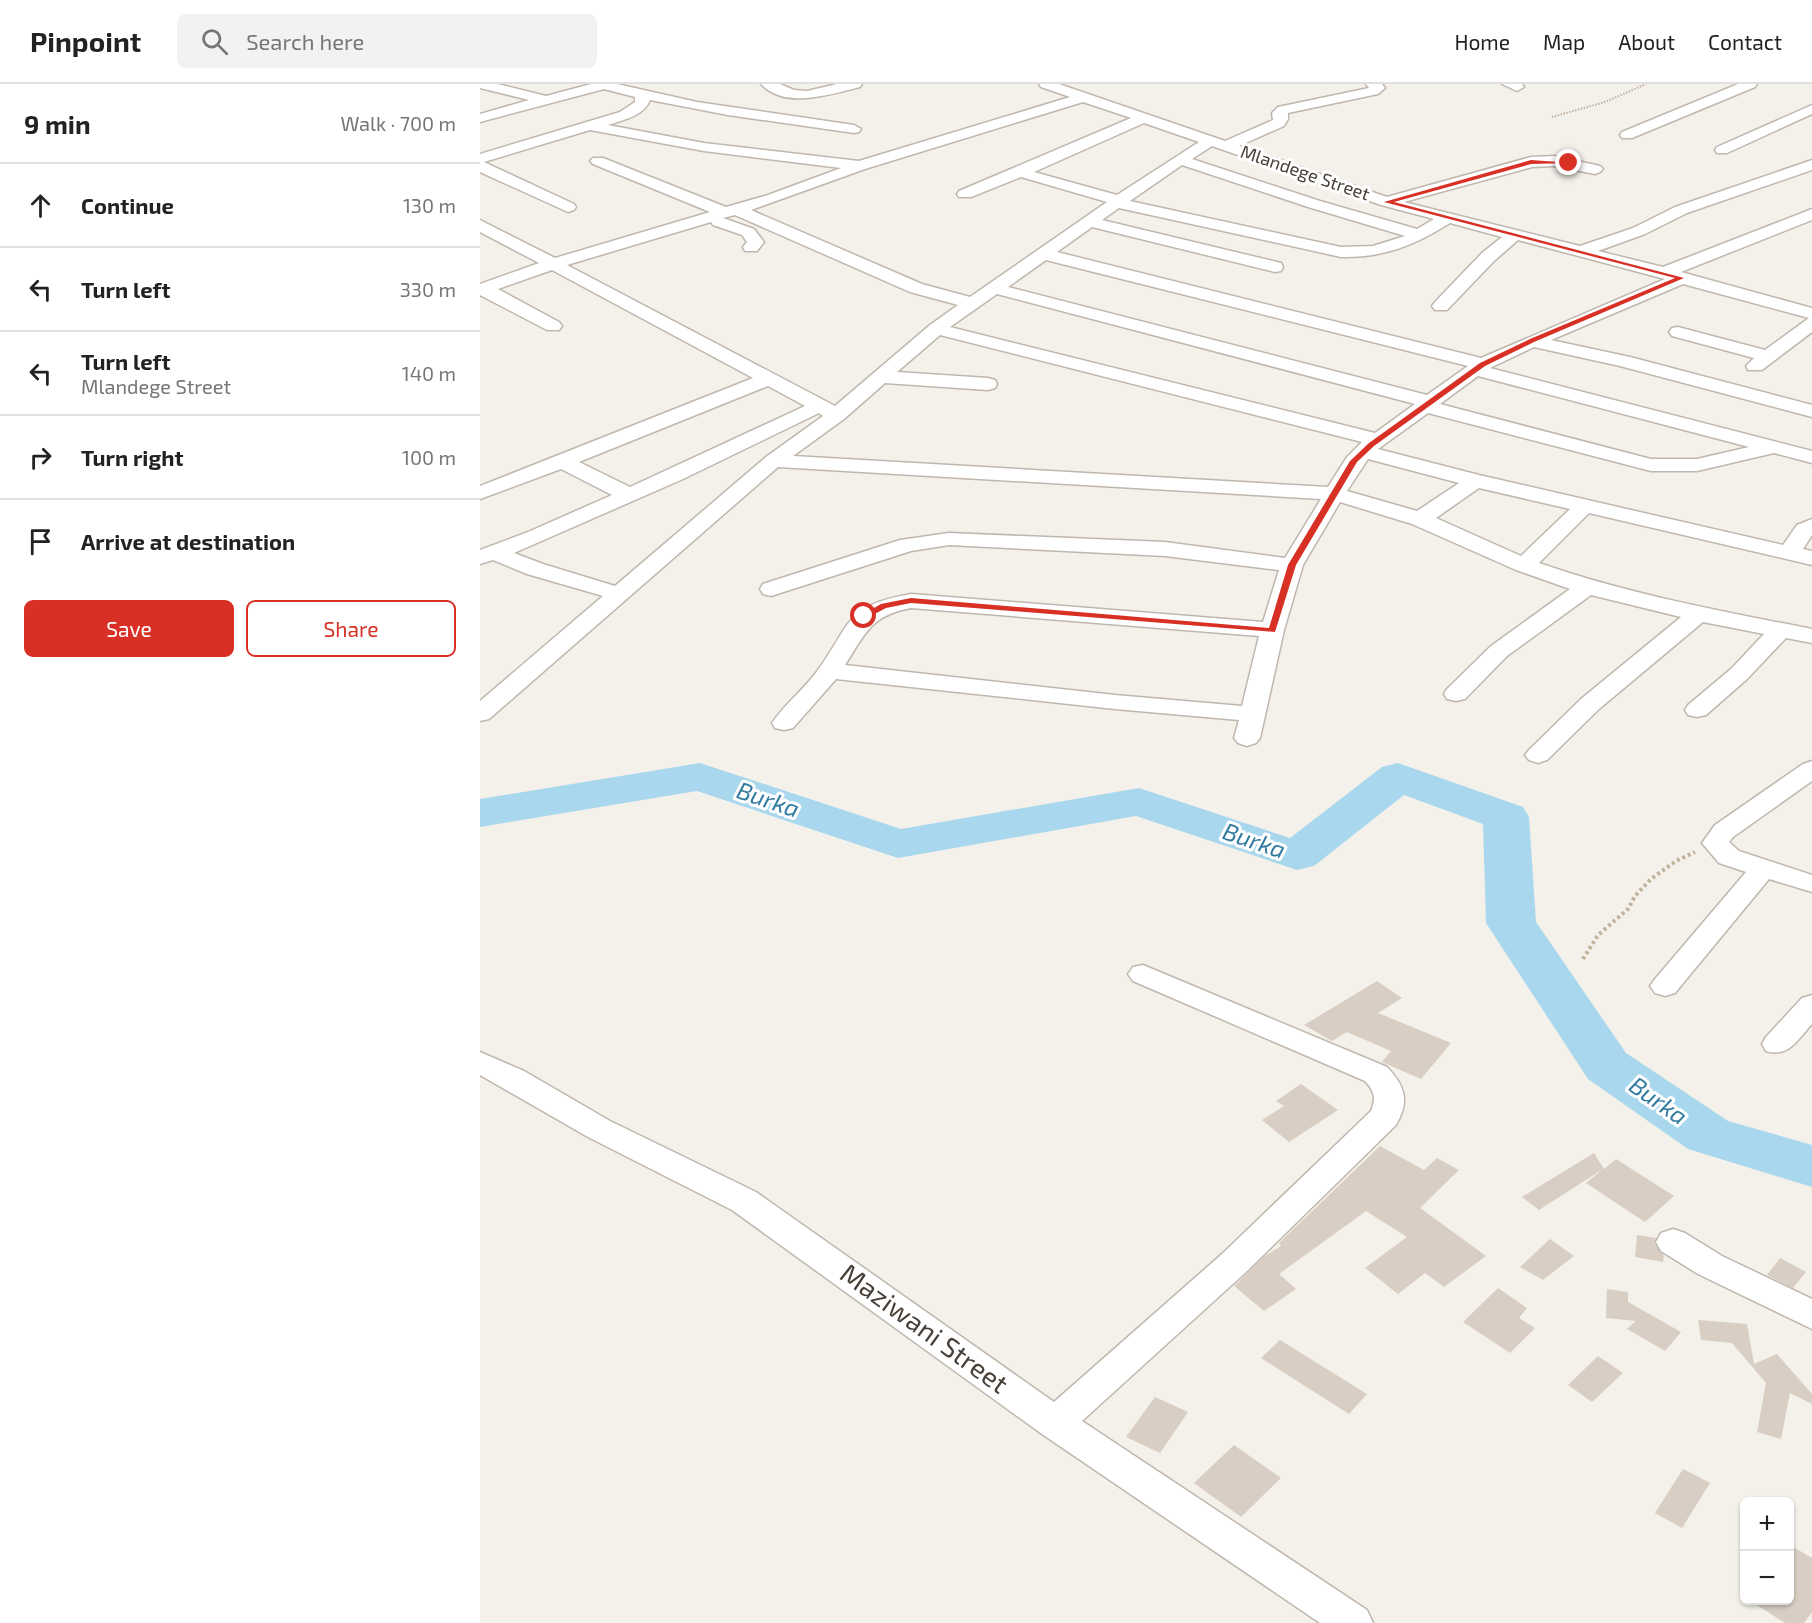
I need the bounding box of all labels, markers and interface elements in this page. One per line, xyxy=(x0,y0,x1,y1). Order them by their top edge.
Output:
search box xyxy=(177,14,597,68)
text: Pinpoint xyxy=(30,24,141,58)
icon: search xyxy=(198,25,231,58)
text: Search here xyxy=(246,28,364,54)
text: Home xyxy=(1454,29,1510,54)
text: Map xyxy=(1543,29,1585,54)
text: About xyxy=(1618,29,1675,54)
text: Contact xyxy=(1708,29,1782,54)
text: 9 min xyxy=(24,108,91,139)
text: Walk · 700 m xyxy=(340,111,456,135)
street label: Mlandege Street xyxy=(1238,140,1373,204)
route end xyxy=(1555,149,1581,175)
icon: ahead xyxy=(24,189,57,222)
text: Continue xyxy=(81,192,174,218)
text: 130 m xyxy=(403,193,456,217)
icon: left xyxy=(24,273,57,306)
text: Turn left xyxy=(81,276,170,302)
text: 330 m xyxy=(400,277,456,301)
text: Turn left xyxy=(81,348,170,374)
icon: left xyxy=(24,357,57,390)
text: 140 m xyxy=(402,361,456,385)
text: Mlandege Street xyxy=(81,374,231,398)
icon: right xyxy=(24,441,57,474)
text: Turn right xyxy=(81,444,183,470)
text: 100 m xyxy=(402,445,456,469)
icon: arrive xyxy=(24,525,57,558)
text: Arrive at destination xyxy=(81,528,295,554)
button: Save xyxy=(24,600,234,657)
button: Share xyxy=(246,600,456,657)
route start xyxy=(850,602,876,628)
water label: Burka xyxy=(733,774,804,823)
water label: Burka xyxy=(1219,815,1290,864)
water label: Burka xyxy=(1624,1069,1693,1130)
street label: Maziwani Street xyxy=(835,1256,1015,1399)
map controls xyxy=(1740,1497,1794,1605)
button: + xyxy=(1740,1497,1794,1551)
button: − xyxy=(1740,1551,1794,1605)

